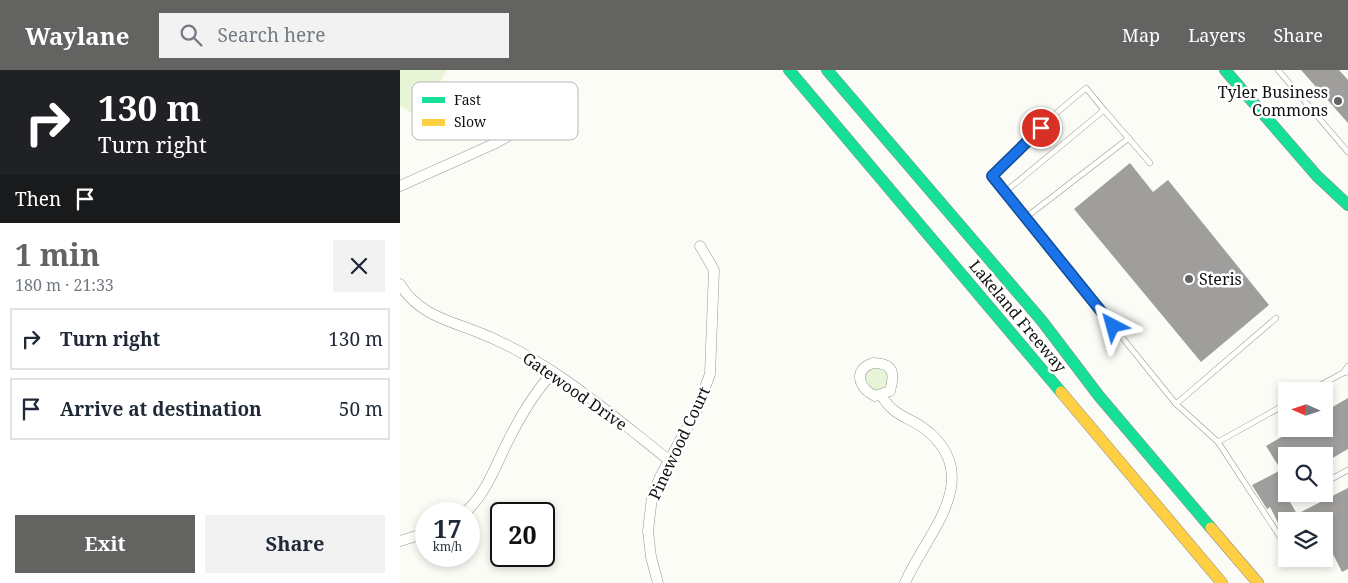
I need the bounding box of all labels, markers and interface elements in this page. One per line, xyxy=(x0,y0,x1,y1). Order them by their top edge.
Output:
search box xyxy=(159,13,509,58)
text: Waylane xyxy=(25,19,129,52)
icon: search xyxy=(177,21,205,49)
text: Search here xyxy=(217,22,325,48)
text: Map xyxy=(1122,23,1160,47)
text: Layers xyxy=(1188,23,1246,47)
text: Share xyxy=(1274,23,1323,47)
place label: Tyler Business Commons xyxy=(1218,81,1328,121)
legend xyxy=(412,82,578,140)
text: 130 m xyxy=(98,84,201,131)
icon: right xyxy=(15,90,80,155)
text: Fast xyxy=(454,90,481,109)
marker: Tyler Business Commons xyxy=(1332,95,1344,107)
pin xyxy=(1020,107,1062,149)
text: Slow xyxy=(454,112,487,131)
icon: arrive xyxy=(1027,114,1055,142)
text: Turn right xyxy=(98,129,207,159)
icon: arrive xyxy=(71,185,99,213)
text: Then xyxy=(15,186,61,212)
text: 1 min xyxy=(15,234,100,275)
button: close xyxy=(333,240,385,292)
street label: Lakeland Freeway xyxy=(964,255,1072,378)
place label: Steris xyxy=(1199,268,1242,290)
marker: Steris xyxy=(1183,273,1195,285)
text: 180 m · 21:33 xyxy=(15,274,114,296)
position arrow xyxy=(1086,299,1138,351)
icon: right xyxy=(17,325,45,353)
text: Turn right xyxy=(60,326,160,352)
text: 130 m xyxy=(328,326,383,352)
street label: Gatewood Drive xyxy=(518,347,632,435)
north arrow xyxy=(1278,382,1332,438)
map controls xyxy=(1278,382,1333,567)
street label: Pinewood Court xyxy=(643,383,715,503)
icon: arrive xyxy=(17,395,45,423)
text: Arrive at destination xyxy=(60,396,262,422)
text: 50 m xyxy=(339,396,383,422)
button: search xyxy=(1278,447,1333,502)
speed limit sign: 20 xyxy=(490,502,555,567)
text: 17 xyxy=(433,511,462,545)
button: layers xyxy=(1278,512,1333,567)
button: Exit xyxy=(15,515,195,573)
button: Share xyxy=(205,515,385,573)
text: km/h xyxy=(433,538,462,555)

